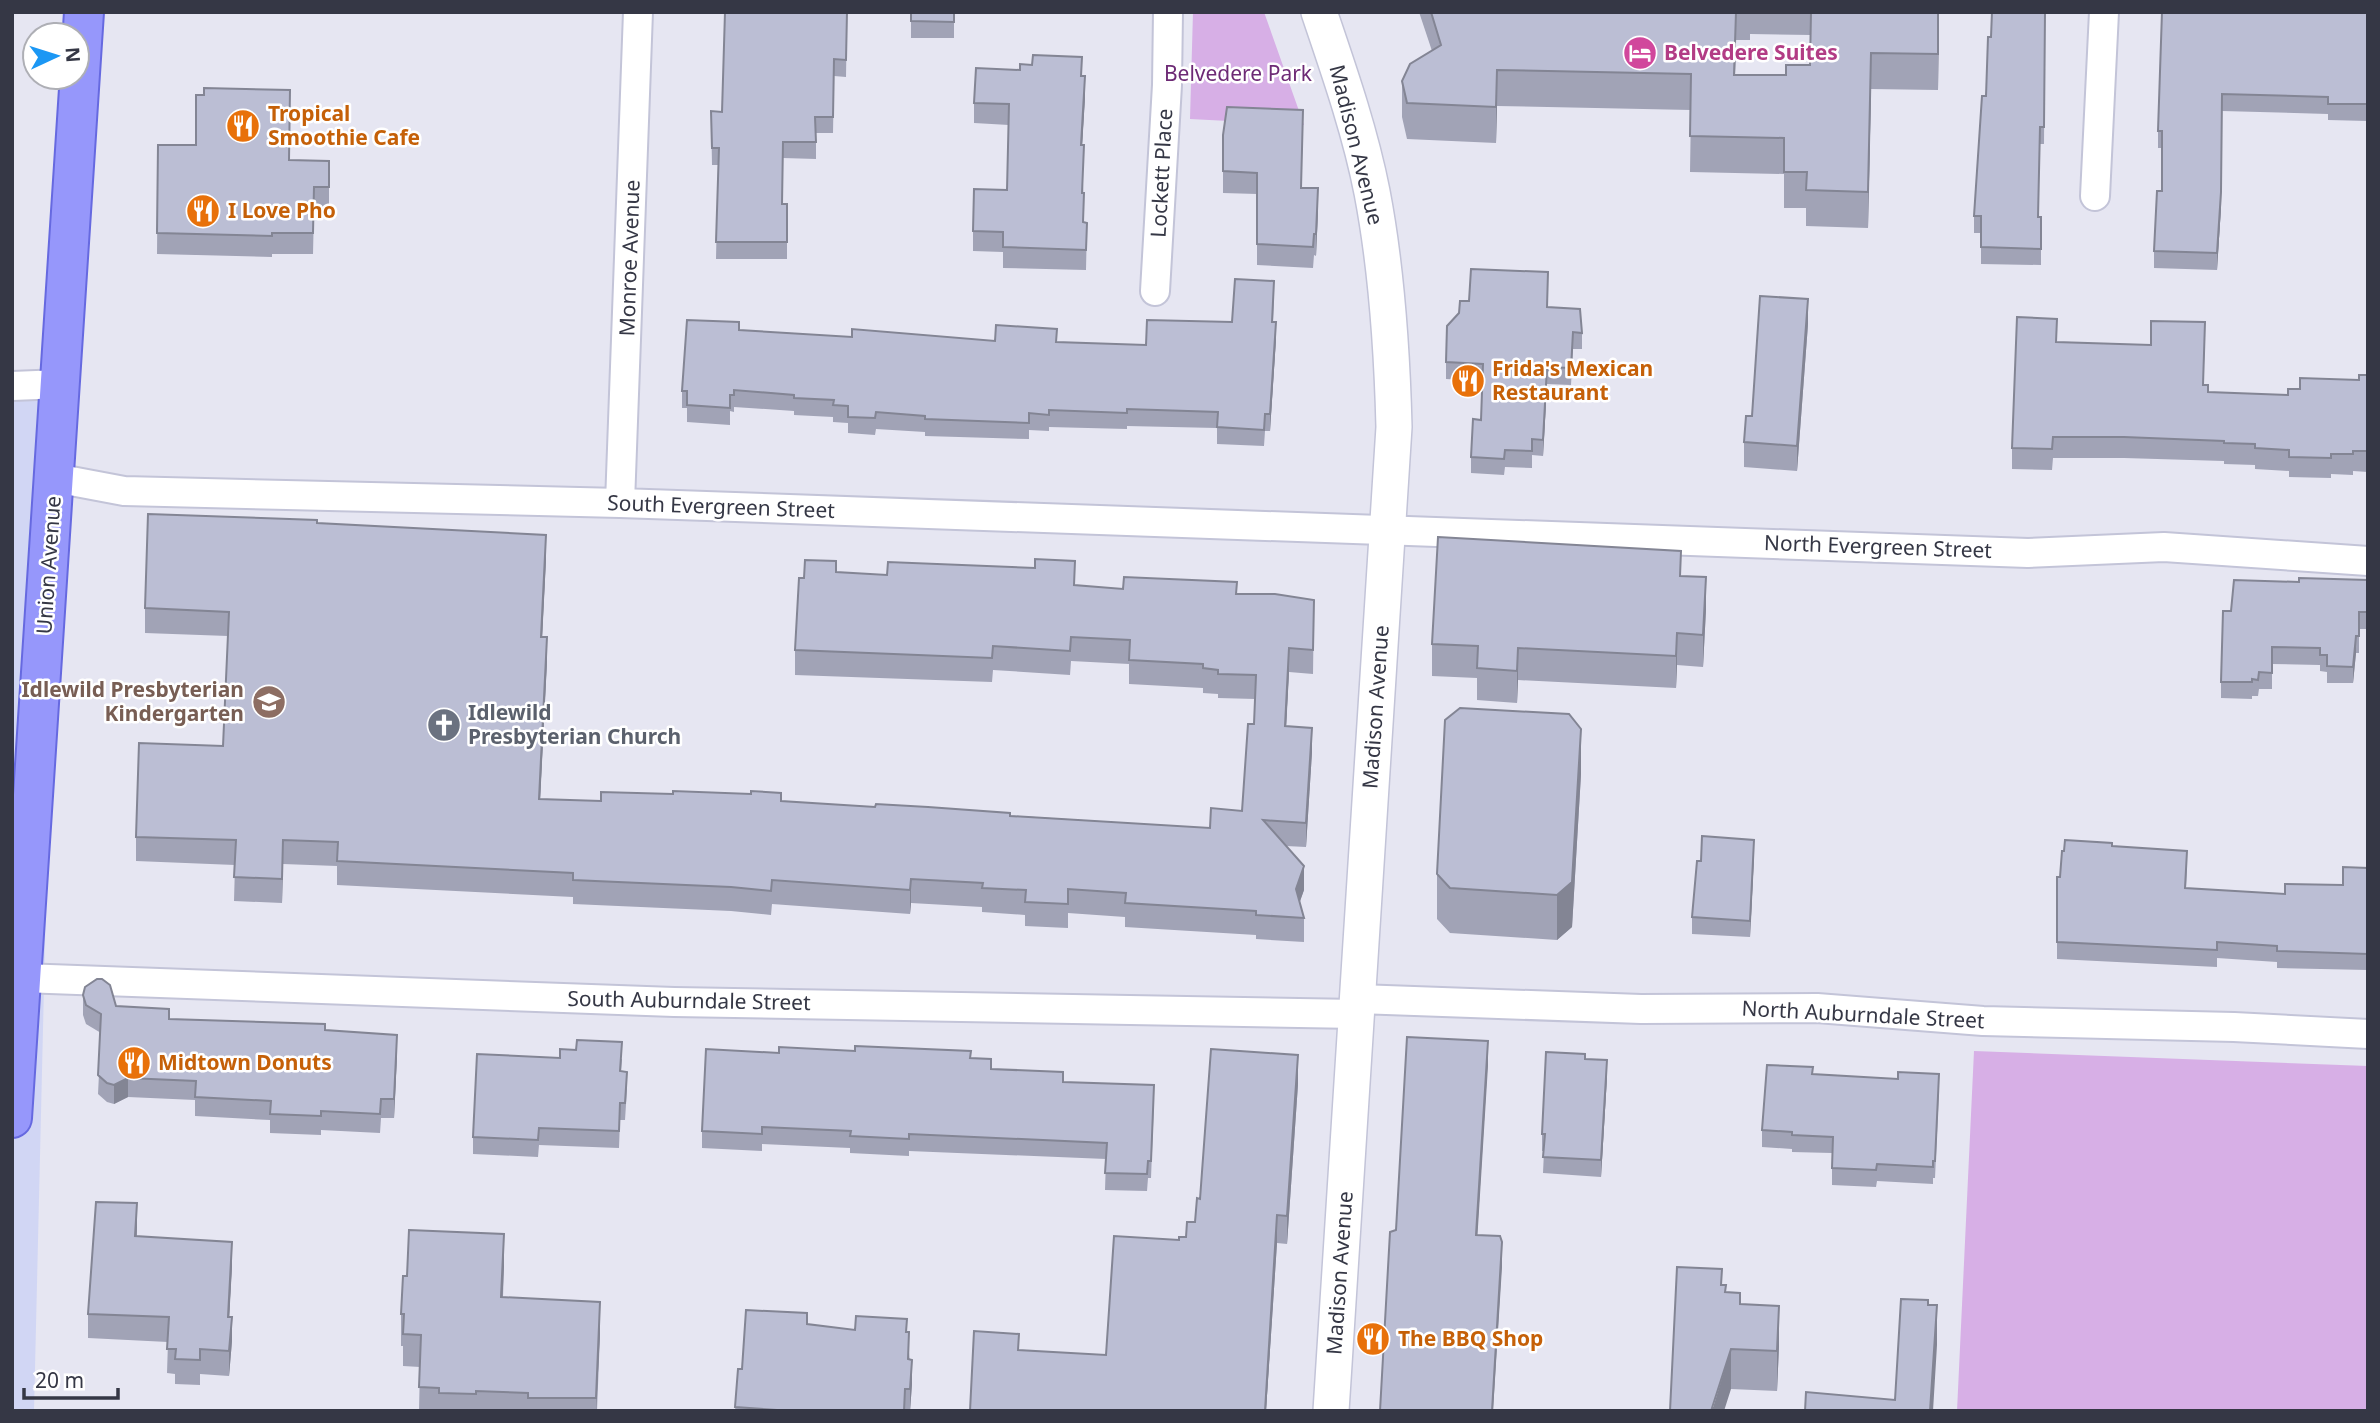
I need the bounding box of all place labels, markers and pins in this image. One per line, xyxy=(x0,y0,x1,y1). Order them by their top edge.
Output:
hotel icon: Belvedere Suites xyxy=(1621,34,1659,72)
place label: Belvedere Suites xyxy=(1664,38,1838,66)
place label: Tropical Smoothie Cafe xyxy=(268,99,420,151)
restaurant icon: Tropical Smoothie Cafe xyxy=(224,107,262,145)
restaurant icon: I Love Pho xyxy=(184,192,222,230)
place label: I Love Pho xyxy=(228,196,336,224)
place label: Frida's Mexican Restaurant xyxy=(1492,354,1653,406)
restaurant icon: Frida's Mexican Restaurant xyxy=(1449,362,1487,400)
place label: Idlewild Presbyterian Kindergarten xyxy=(21,675,244,727)
school or university icon: Idlewild Presbyterian Kindergarten xyxy=(250,683,288,721)
place label: Idlewild Presbyterian Church xyxy=(468,698,681,750)
church icon: Idlewild Presbyterian Church xyxy=(425,706,463,744)
restaurant icon: Midtown Donuts xyxy=(115,1044,153,1082)
place label: Midtown Donuts xyxy=(158,1048,332,1076)
restaurant icon: The BBQ Shop xyxy=(1354,1320,1392,1358)
place label: The BBQ Shop xyxy=(1398,1324,1543,1352)

